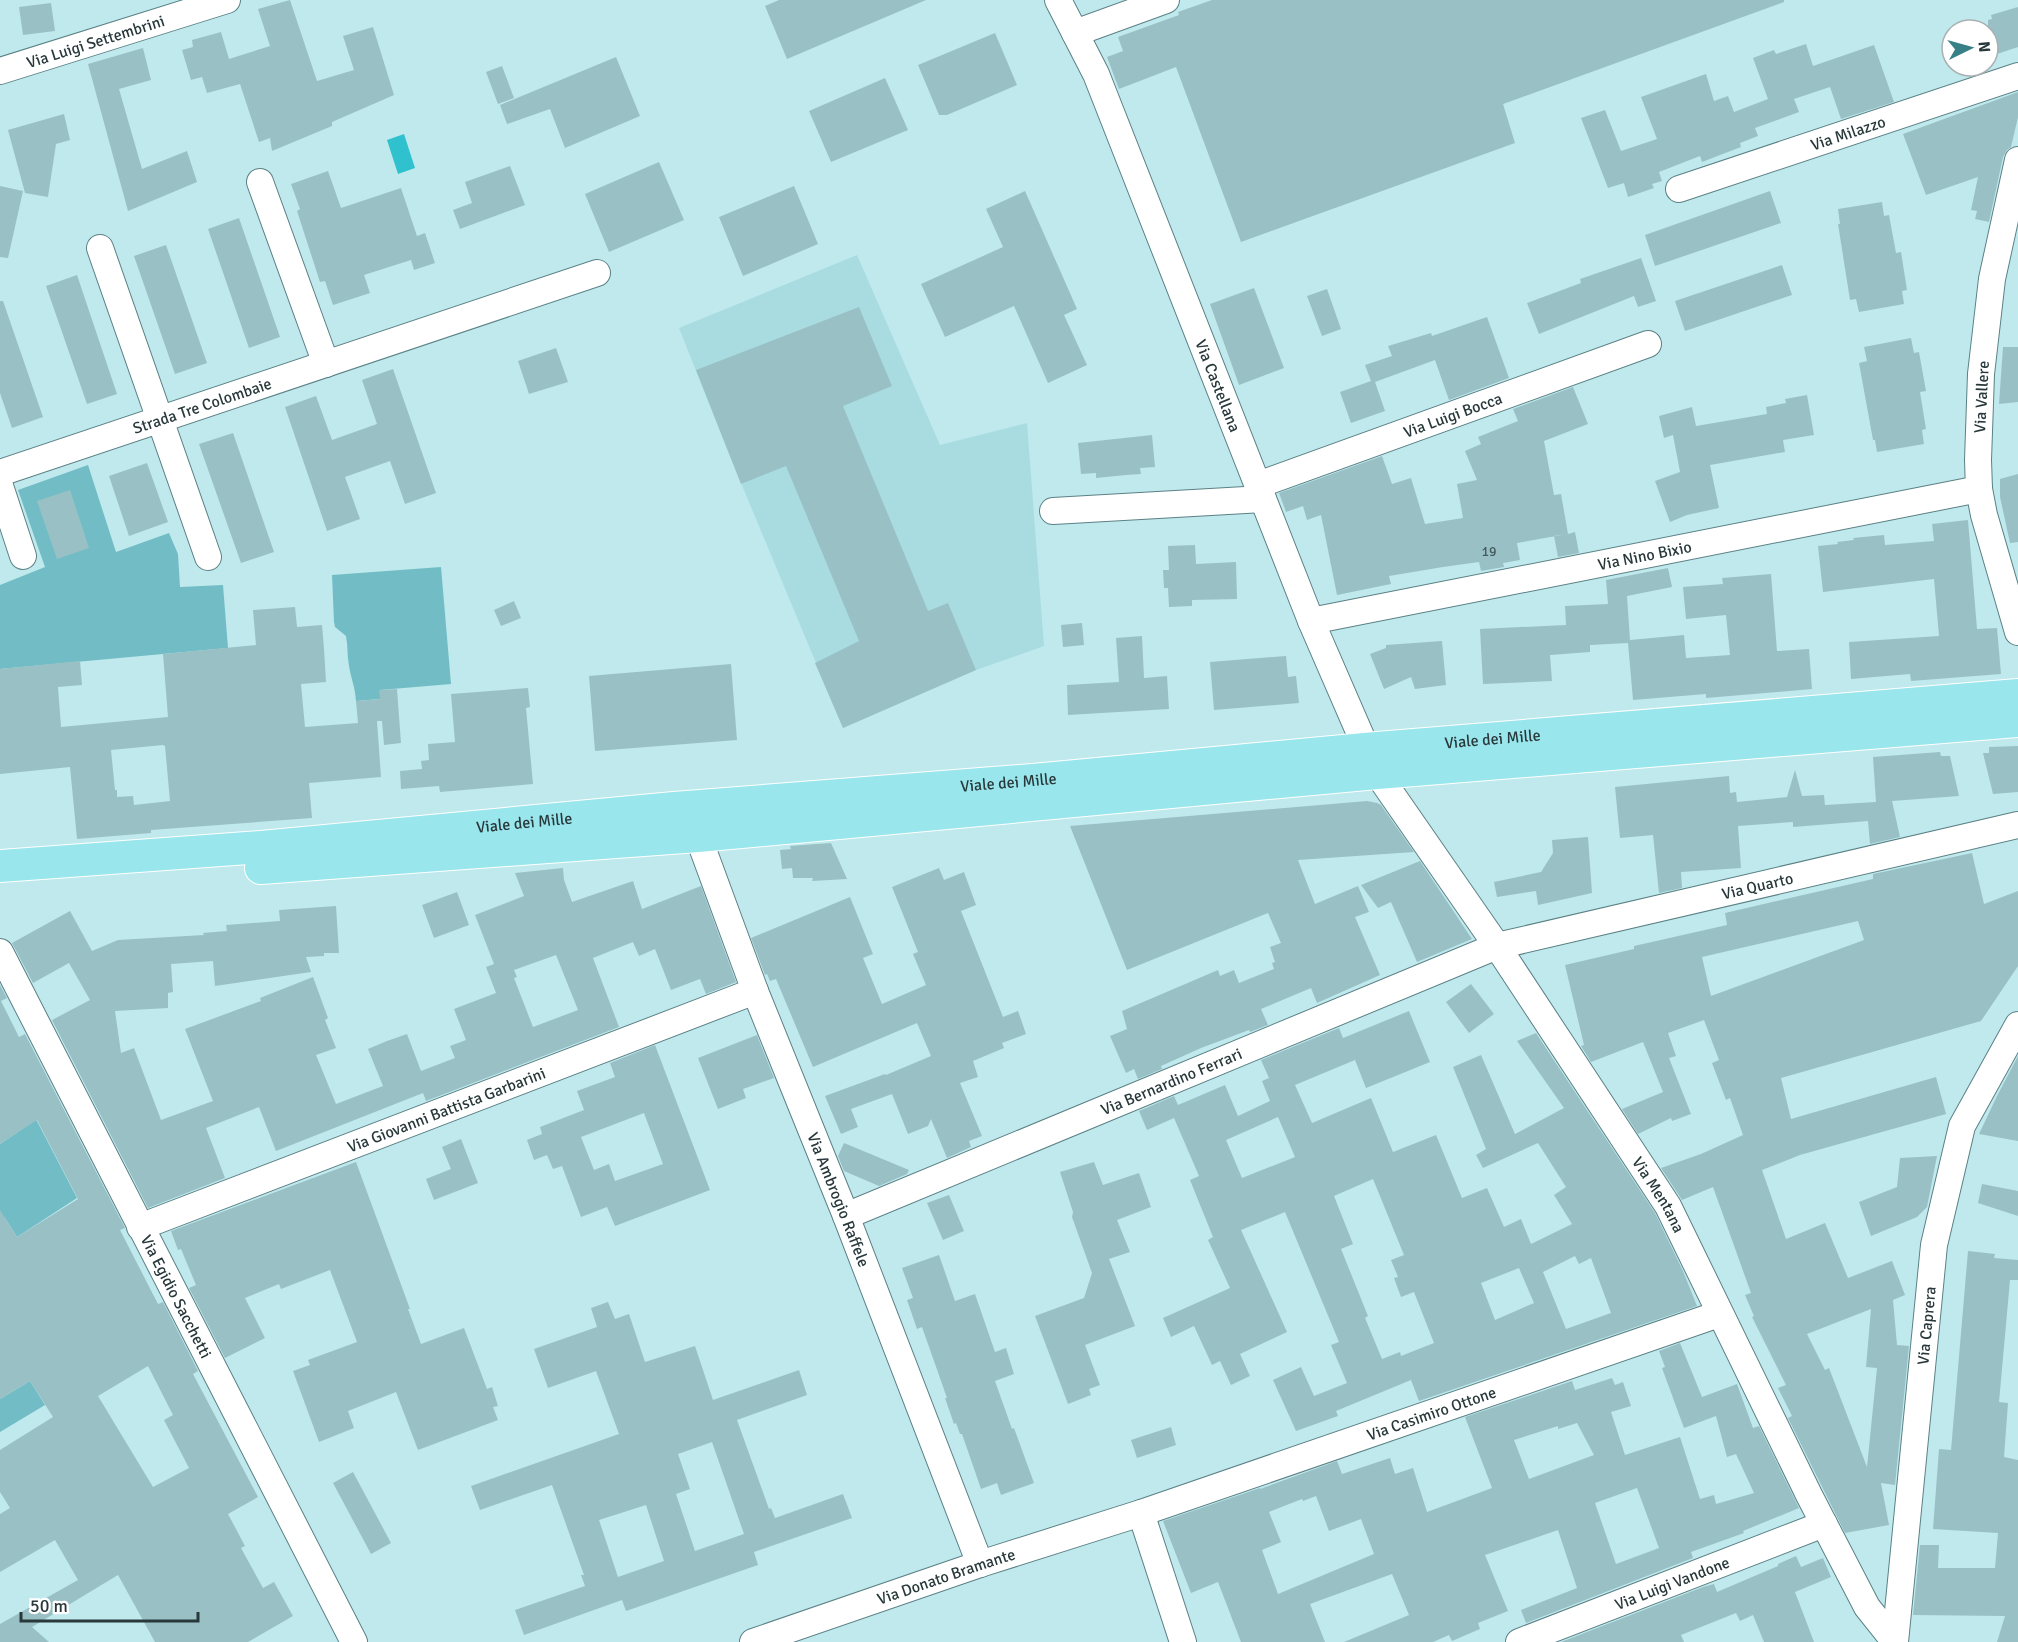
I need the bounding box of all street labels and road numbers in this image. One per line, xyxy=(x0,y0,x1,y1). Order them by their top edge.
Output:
street label: Via Luigi Settembrini xyxy=(24,11,167,73)
street label: Via Milazzo xyxy=(1808,112,1888,155)
street label: Via Castellana xyxy=(1190,337,1245,435)
street label: Via Vallere xyxy=(1970,360,1994,434)
street label: Strada Tre Colombaie xyxy=(130,374,274,439)
street label: Via Luigi Bocca xyxy=(1401,389,1505,443)
street label: Via Nino Bixio xyxy=(1596,537,1693,575)
street label: Viale dei Mille xyxy=(1444,726,1541,753)
street label: Viale dei Mille xyxy=(960,769,1058,797)
street label: Viale dei Mille xyxy=(475,809,573,838)
street label: Via Quarto xyxy=(1720,869,1795,904)
street label: Via Bernardino Ferrari xyxy=(1098,1044,1245,1120)
street label: Via Giovanni Battista Garbarini xyxy=(345,1063,549,1158)
street label: Via Ambrogio Raffele xyxy=(802,1130,874,1270)
street label: Via Mentana xyxy=(1627,1153,1689,1236)
street label: Via Egidio Sacchetti xyxy=(136,1232,216,1362)
street label: Via Caprera xyxy=(1913,1285,1941,1366)
street label: Via Casimiro Ottone xyxy=(1364,1382,1499,1445)
street label: Via Donato Bramante xyxy=(875,1544,1018,1610)
street label: Via Luigi Vandone xyxy=(1612,1553,1733,1615)

